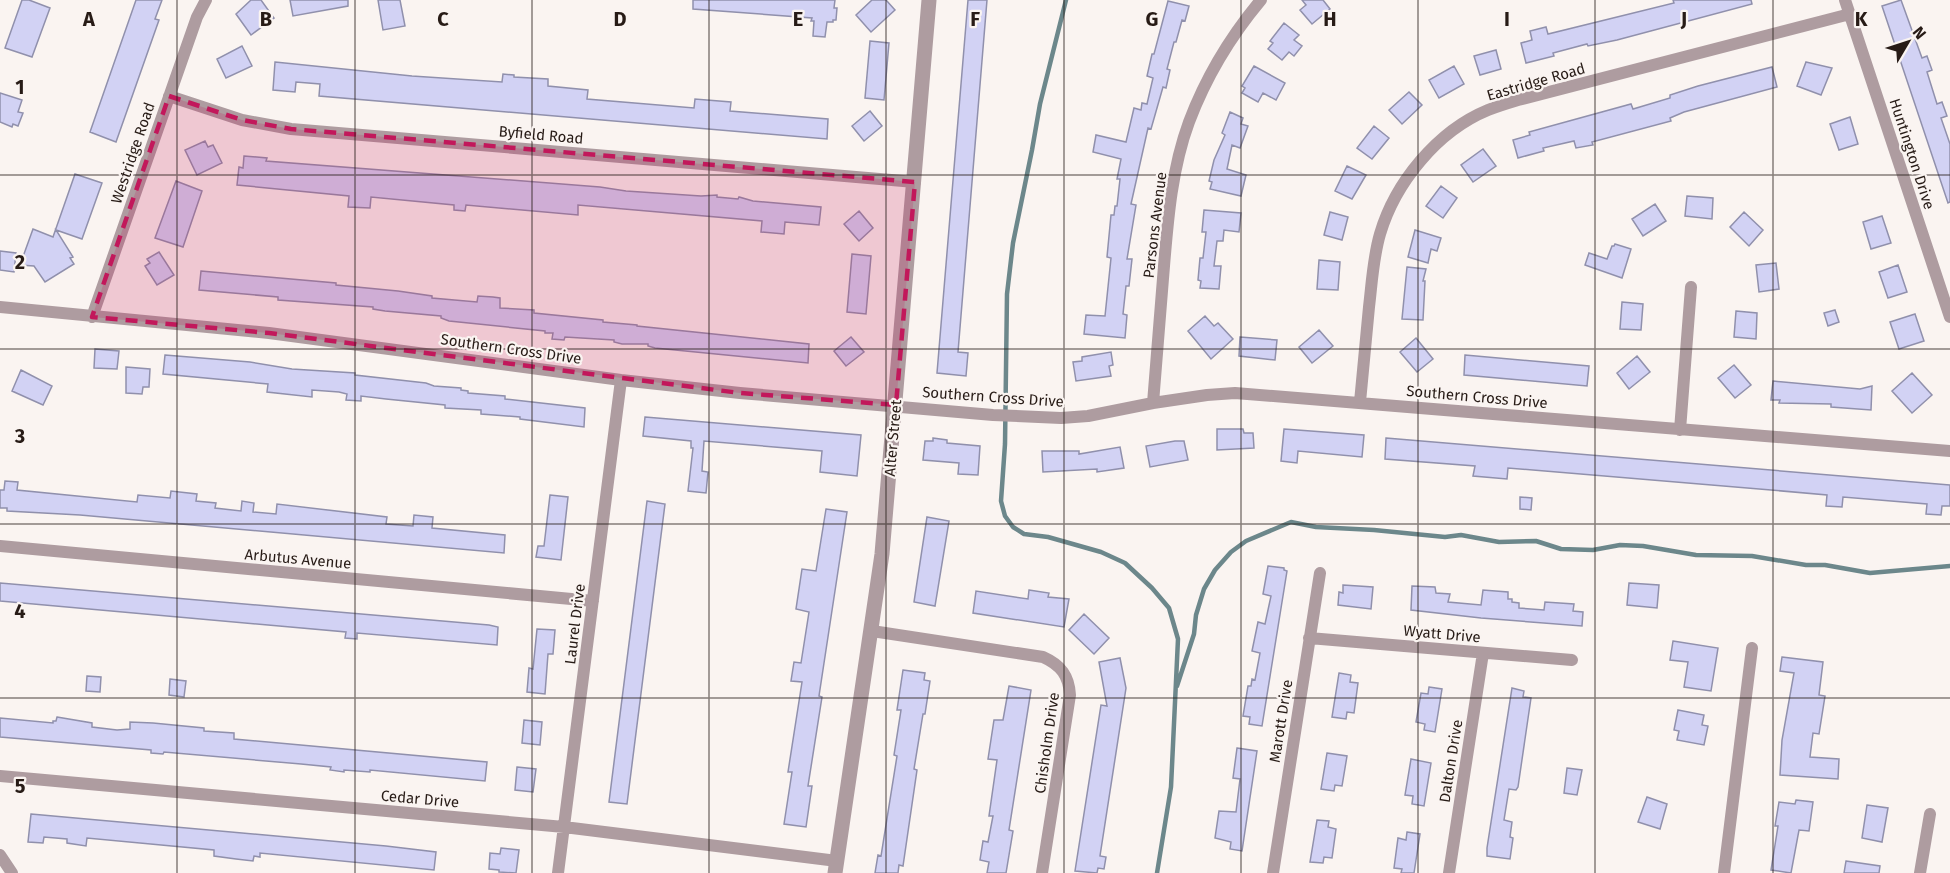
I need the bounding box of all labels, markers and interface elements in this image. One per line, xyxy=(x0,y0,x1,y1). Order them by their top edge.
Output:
text: A xyxy=(82,7,96,31)
text: B xyxy=(260,7,272,31)
text: C xyxy=(437,7,449,31)
text: D xyxy=(613,7,627,31)
text: E xyxy=(793,7,803,31)
text: F xyxy=(970,7,980,31)
text: G xyxy=(1146,7,1158,31)
text: H xyxy=(1323,7,1337,31)
text: I xyxy=(1504,7,1510,31)
text: J xyxy=(1680,7,1687,31)
text: K xyxy=(1855,7,1868,31)
north arrow xyxy=(1878,12,1938,72)
text: N xyxy=(1909,23,1930,43)
street label: Eastridge Road xyxy=(1485,59,1587,105)
text: 1 xyxy=(15,75,25,99)
street label: Huntington Drive xyxy=(1886,96,1938,212)
street label: Westridge Road xyxy=(107,100,159,206)
street label: Byfield Road xyxy=(498,122,584,148)
street label: Parsons Avenue xyxy=(1140,171,1170,279)
text: 2 xyxy=(15,250,25,274)
street label: Southern Cross Drive xyxy=(439,330,583,368)
street label: Southern Cross Drive xyxy=(1406,382,1548,412)
street label: Southern Cross Drive xyxy=(922,383,1064,411)
street label: Alter Street xyxy=(881,398,905,477)
text: 3 xyxy=(14,424,25,448)
street label: Arbutus Avenue xyxy=(244,545,352,573)
street label: Laurel Drive xyxy=(561,583,589,665)
text: 4 xyxy=(14,599,26,623)
street label: Wyatt Drive xyxy=(1403,622,1481,646)
street label: Marott Drive xyxy=(1266,678,1296,764)
street label: Chisholm Drive xyxy=(1031,691,1063,795)
street label: Dalton Drive xyxy=(1436,718,1466,804)
text: 5 xyxy=(15,774,26,798)
street label: Cedar Drive xyxy=(380,787,460,811)

